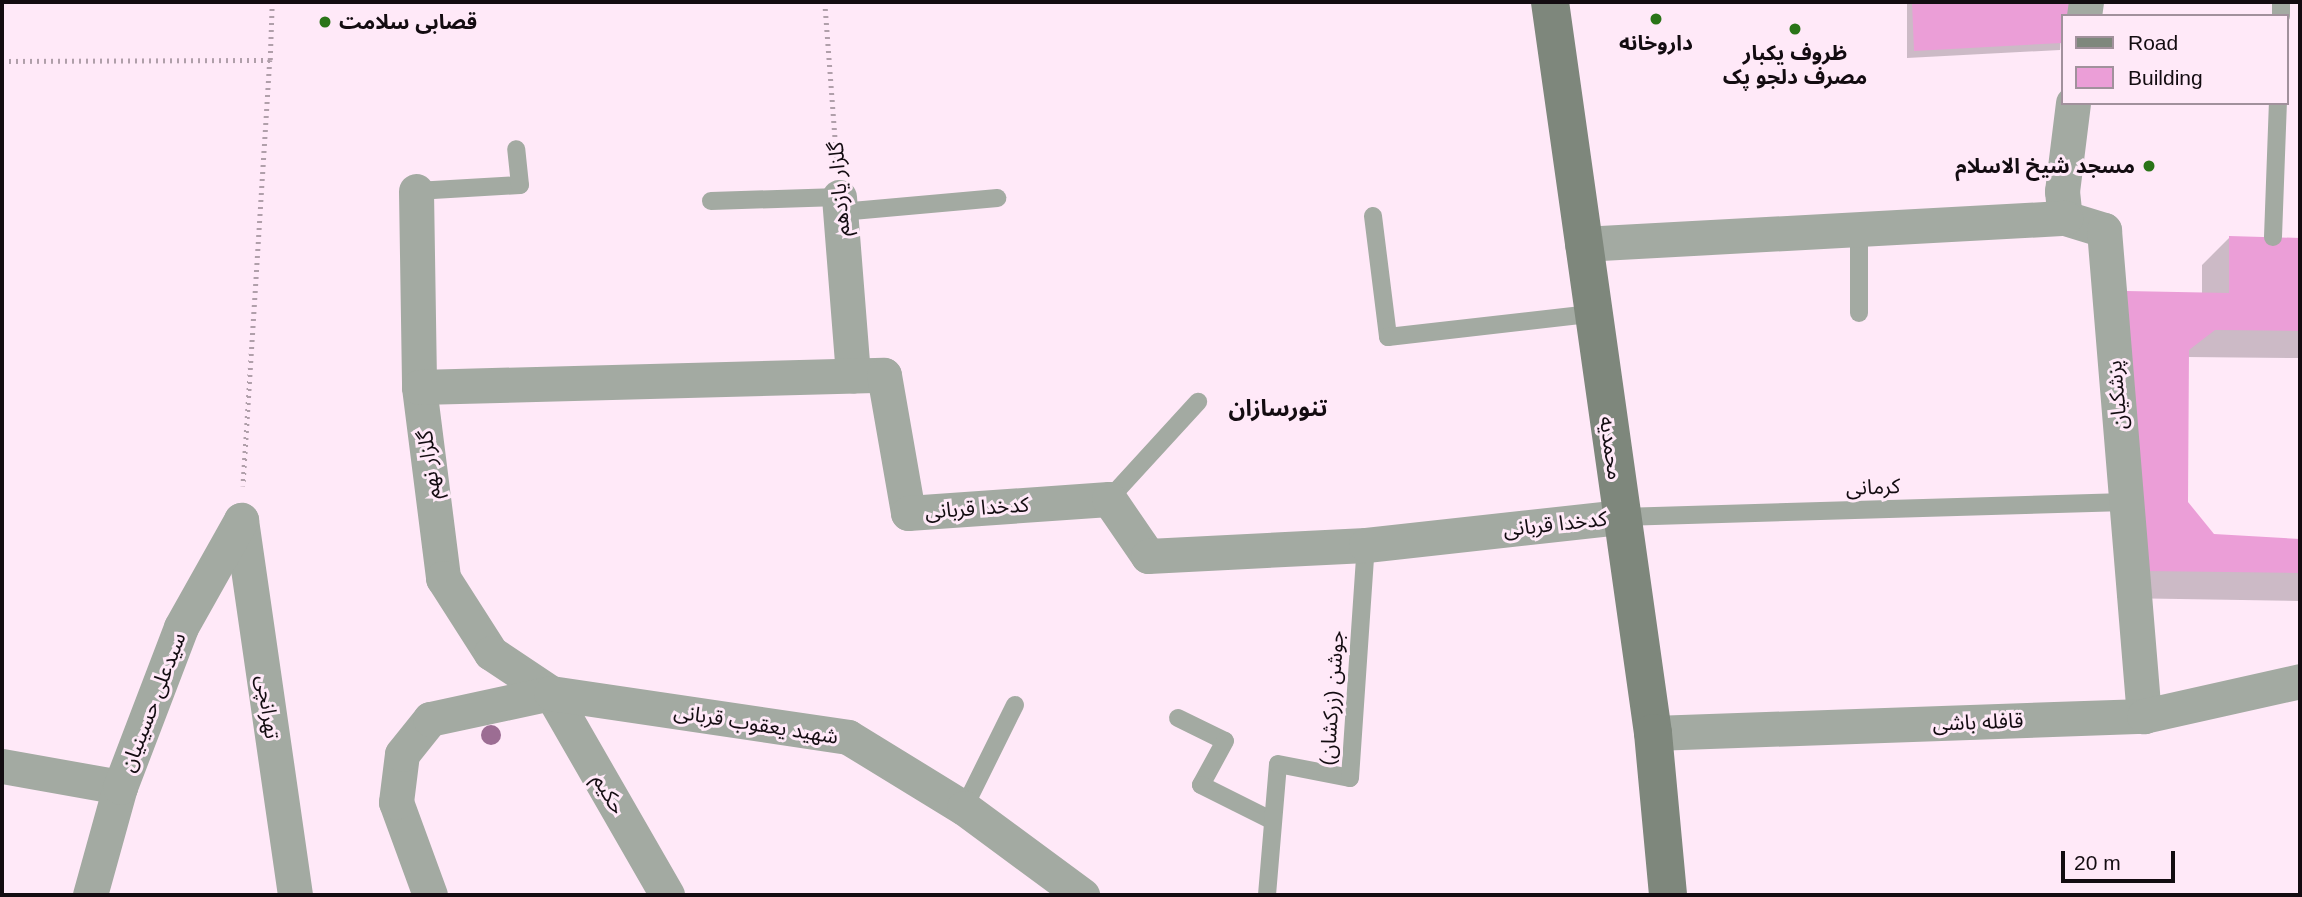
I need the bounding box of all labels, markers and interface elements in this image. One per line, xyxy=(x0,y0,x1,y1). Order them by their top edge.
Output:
place label: قصابی سلامت xyxy=(339,9,477,35)
marker: داروخانه xyxy=(1648,11,1664,27)
marker: قصابی سلامت xyxy=(317,14,333,30)
legend xyxy=(2060,14,2288,105)
marker: ظروف یکبار مصرف دلجو پک xyxy=(1787,21,1803,37)
place label: داروخانه xyxy=(1619,30,1693,56)
text: Road xyxy=(2128,31,2178,54)
place label: ظروف یکبار مصرف دلجو پک xyxy=(1723,40,1867,90)
text: Building xyxy=(2128,66,2203,89)
street label: گلزار یازدهم xyxy=(823,141,855,237)
place label: مسجد شیخ الاسلام xyxy=(1955,153,2135,179)
marker: مسجد شیخ الاسلام xyxy=(2141,158,2157,174)
street label: پزشکیان xyxy=(2101,359,2133,431)
district label: تنورسازان xyxy=(1228,394,1328,422)
street label: محمدیه xyxy=(1594,414,1628,482)
street label: گلزار نهم xyxy=(412,429,446,501)
street label: کرمانی xyxy=(1845,473,1901,501)
street label: کدخدا قربانی xyxy=(924,492,1030,524)
street label: کدخدا قربانی xyxy=(1502,506,1608,542)
street label: سیدعلی حسینیان xyxy=(115,629,191,775)
street label: جوشن (زرکشان) xyxy=(1315,630,1349,766)
street label: تهرانچی xyxy=(251,673,285,741)
street label: شهید یعقوب قربانی xyxy=(672,699,840,749)
street label: قافله باشی xyxy=(1932,708,2024,736)
street label: حکیم xyxy=(587,769,631,819)
scale bar xyxy=(2064,838,2178,882)
text: 20 m xyxy=(2074,851,2121,874)

